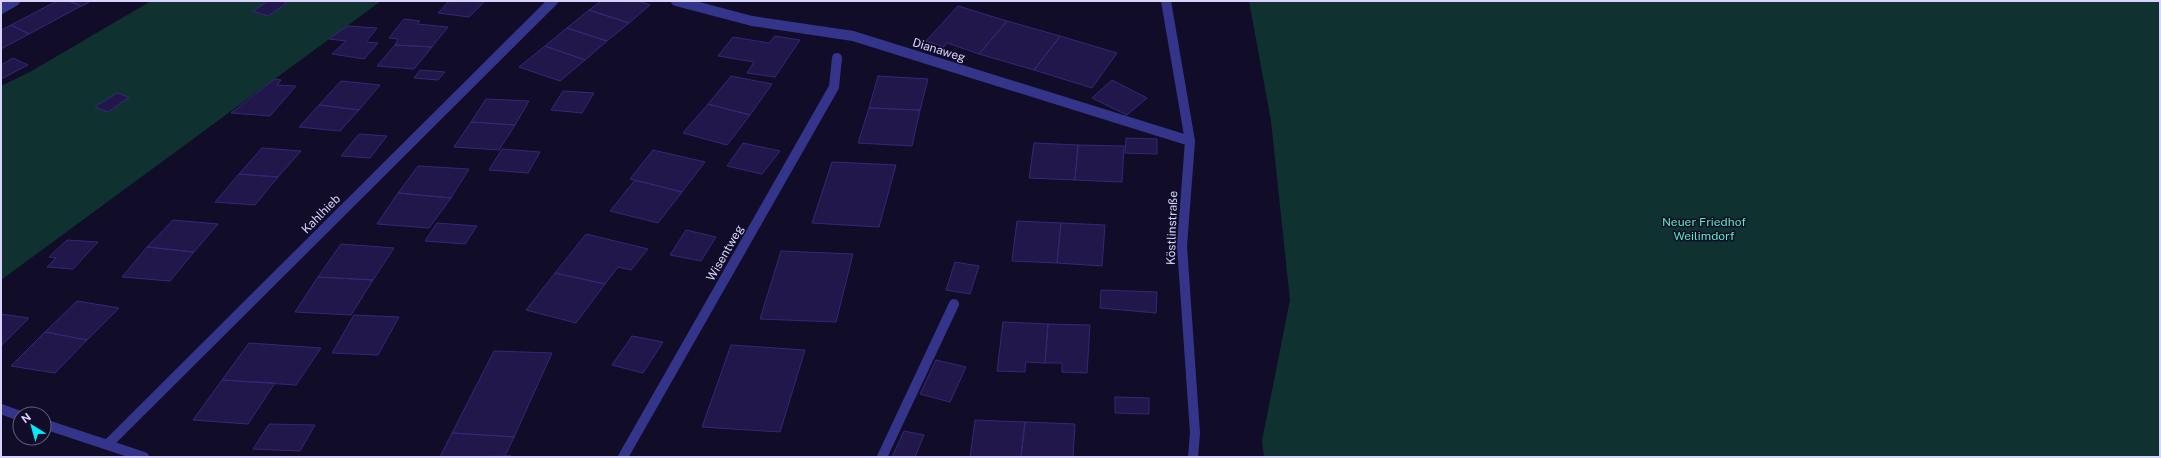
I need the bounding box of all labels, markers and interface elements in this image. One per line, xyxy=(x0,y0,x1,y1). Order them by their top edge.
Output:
street label: Dianaweg xyxy=(911,35,967,65)
street label: Köstlinstraße xyxy=(1164,190,1180,265)
street label: Kahlhieb xyxy=(299,192,343,236)
park label: Neuer Friedhof Weilimdorf xyxy=(1662,215,1746,243)
street label: Wisentweg xyxy=(703,223,747,283)
north arrow xyxy=(12,406,52,446)
text: N xyxy=(19,411,33,425)

